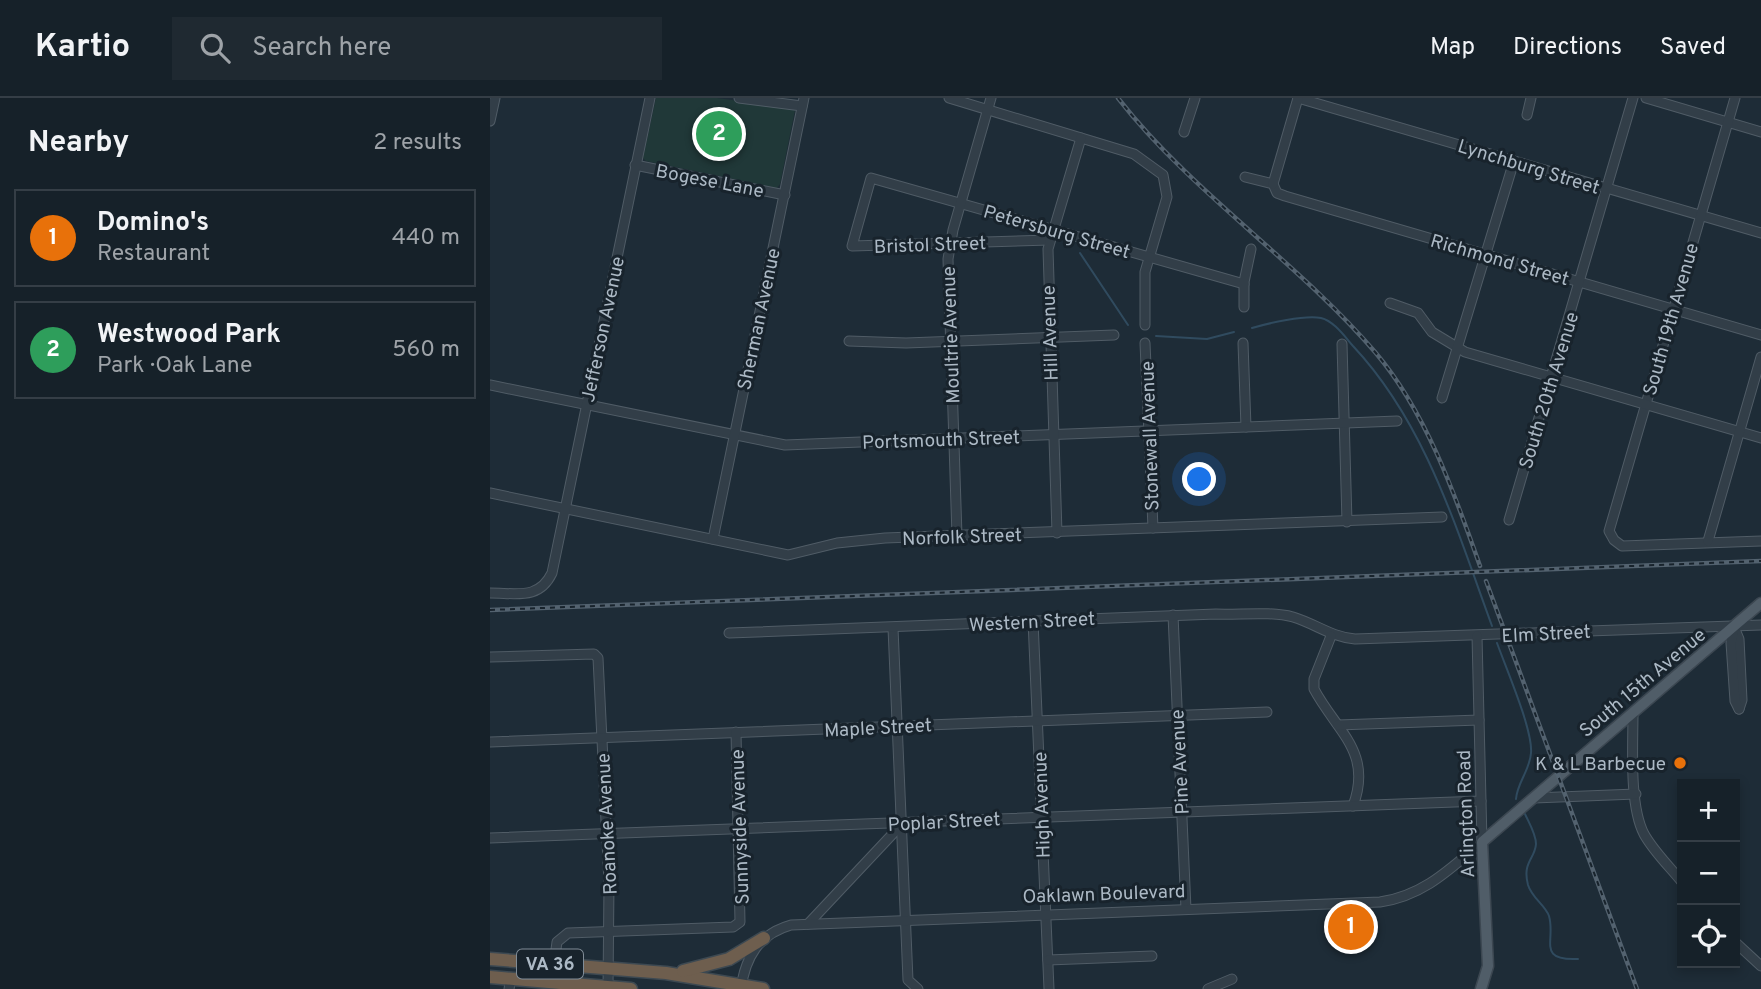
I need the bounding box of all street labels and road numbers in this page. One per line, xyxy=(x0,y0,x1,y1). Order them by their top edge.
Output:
street label: Lynchburg Street xyxy=(1455,135,1602,201)
street label: Bogese Lane xyxy=(654,160,766,204)
street label: Petersburg Street xyxy=(980,201,1133,265)
street label: Richmond Street xyxy=(1427,230,1572,292)
street label: Bristol Street xyxy=(873,232,987,260)
street label: South 19th Avenue xyxy=(1639,241,1705,399)
street label: Sherman Avenue xyxy=(733,246,787,393)
street label: Jefferson Avenue xyxy=(577,254,631,404)
street label: Moultrie Avenue xyxy=(938,266,966,404)
street label: Hill Avenue xyxy=(1037,285,1065,381)
street label: South 20th Avenue xyxy=(1515,309,1585,472)
street label: Stonewall Avenue xyxy=(1136,360,1166,511)
street label: Portsmouth Street xyxy=(862,426,1020,456)
street label: Norfolk Street xyxy=(902,524,1022,552)
street label: Western Street xyxy=(968,608,1096,638)
street label: Elm Street xyxy=(1501,621,1591,649)
street label: South 15th Avenue xyxy=(1575,624,1711,743)
street label: Pine Avenue xyxy=(1166,709,1196,815)
street label: Maple Street xyxy=(824,714,932,744)
street label: Sunnyside Avenue xyxy=(726,749,756,905)
street label: Arlington Road xyxy=(1453,749,1481,878)
street label: High Avenue xyxy=(1029,751,1057,859)
street label: Roanoke Avenue xyxy=(592,752,624,895)
street label: Poplar Street xyxy=(887,808,1001,838)
street label: Oaklawn Boulevard xyxy=(1022,880,1186,910)
road number: VA 36 xyxy=(517,950,583,978)

